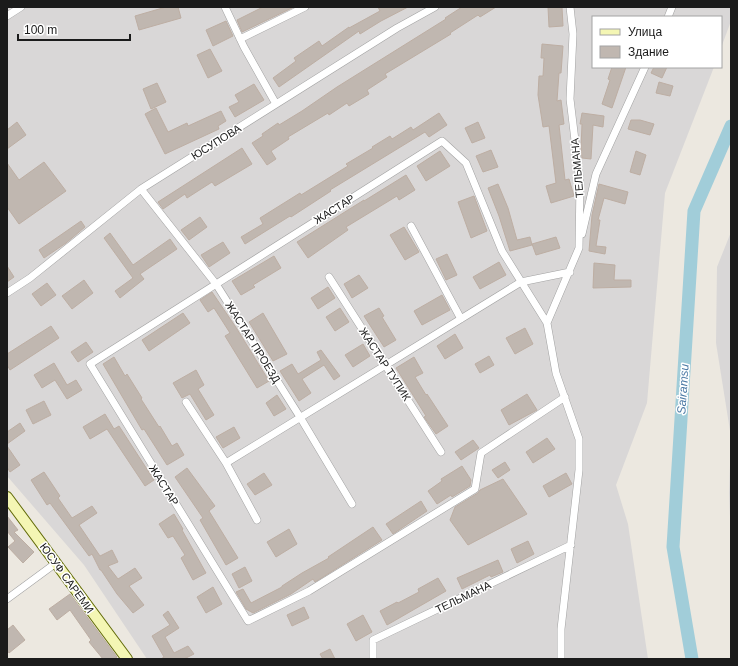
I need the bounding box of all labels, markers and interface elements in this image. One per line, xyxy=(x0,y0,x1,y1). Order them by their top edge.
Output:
scale bar xyxy=(18,16,130,42)
legend xyxy=(592,16,722,68)
text: 100 m xyxy=(24,23,57,37)
text: Улица xyxy=(628,25,662,39)
text: Здание xyxy=(628,45,669,59)
street label: ЮСУПОВА xyxy=(189,122,244,162)
street label: ТЕЛЬМАНА xyxy=(568,137,586,198)
street label: ЖАСТАР xyxy=(311,192,357,226)
street label: ЖАСТАР ПРОЕЗД xyxy=(223,299,283,385)
street label: ЖАСТАР ТУПИК xyxy=(357,325,413,403)
water label: Sairamsu xyxy=(674,363,692,415)
street label: ЖАСТАР xyxy=(147,462,181,508)
street label: ЮСУФ САРЕМИ xyxy=(38,541,96,615)
street label: ТЕЛЬМАНА xyxy=(433,578,493,616)

